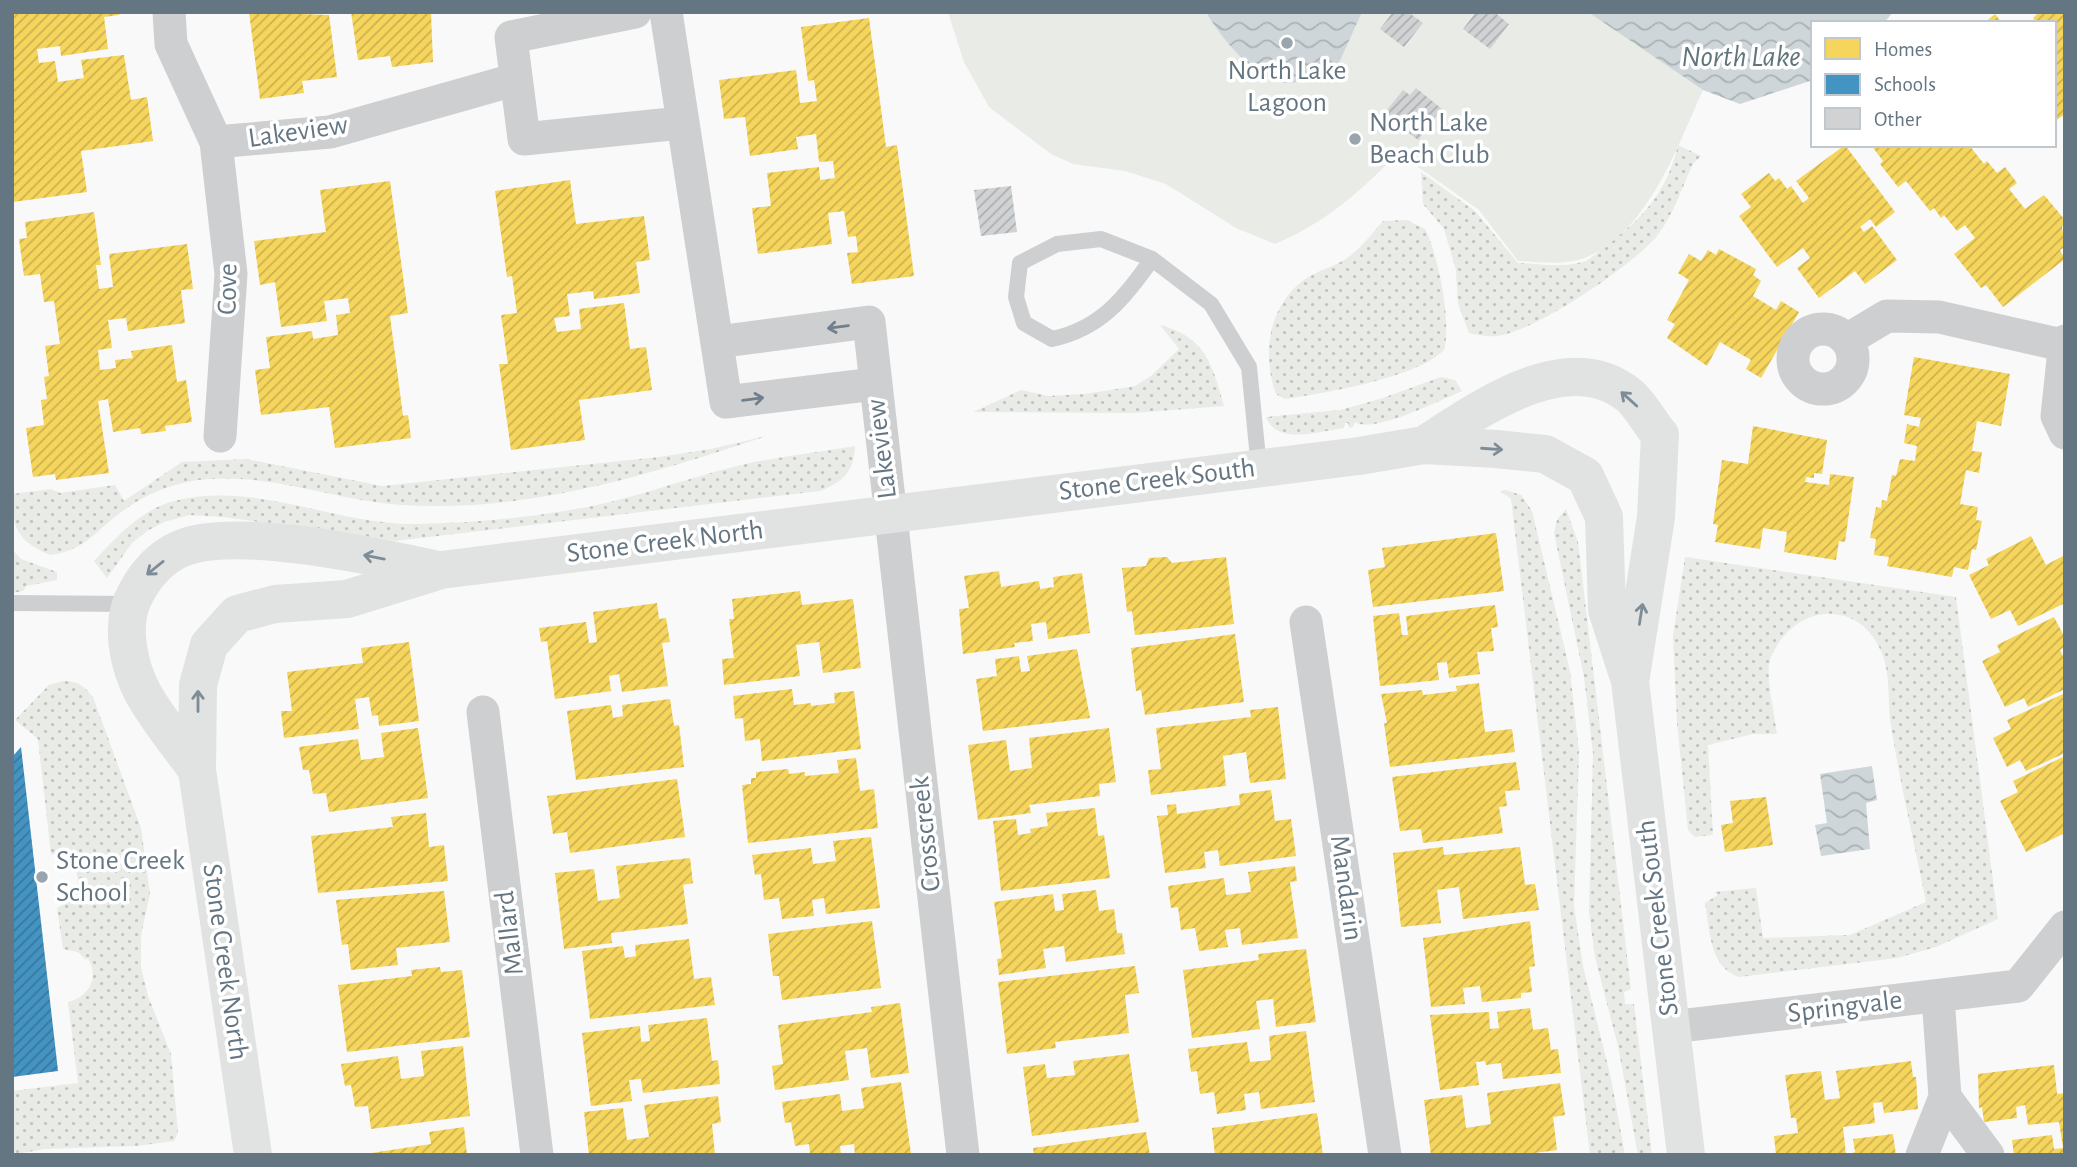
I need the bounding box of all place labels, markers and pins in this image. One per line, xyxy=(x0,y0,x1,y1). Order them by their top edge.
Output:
marker: North Lake Lagoon xyxy=(1279,35,1295,51)
place label: North Lake Lagoon xyxy=(1227,57,1347,117)
place label: North Lake Beach Club xyxy=(1369,109,1490,169)
marker: North Lake Beach Club xyxy=(1347,131,1363,147)
place label: Stone Creek School xyxy=(56,847,185,907)
marker: Stone Creek School xyxy=(34,869,50,885)

